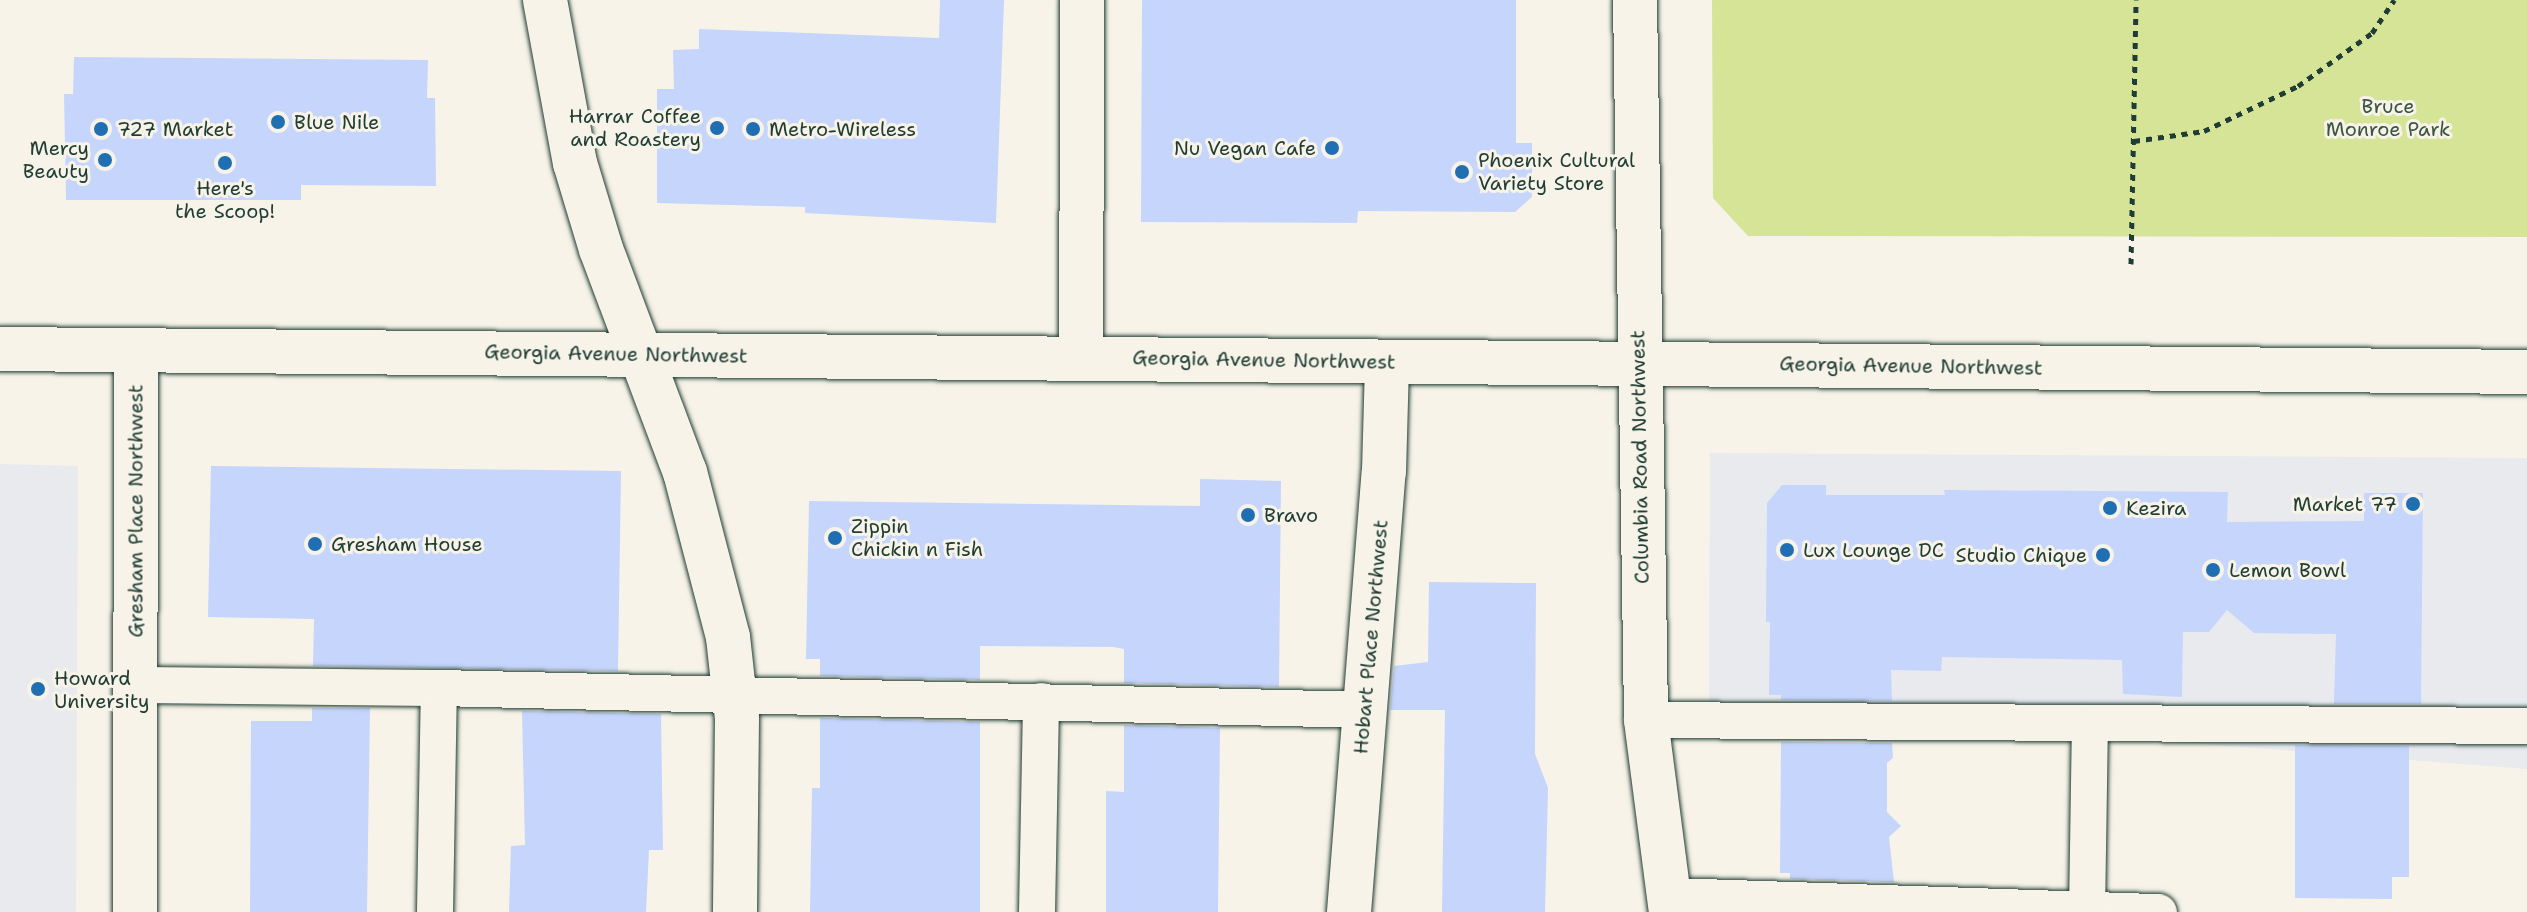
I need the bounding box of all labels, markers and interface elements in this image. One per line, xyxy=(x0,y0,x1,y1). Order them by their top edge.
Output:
park label: Bruce Monroe Park xyxy=(2326,94,2450,141)
place label: Harrar Coffee and Roastery xyxy=(569,104,701,151)
place label: Blue Nile xyxy=(294,110,379,134)
marker: Blue Nile xyxy=(269,113,287,131)
place label: 727 Market xyxy=(117,117,233,141)
place label: Metro-Wireless xyxy=(769,117,916,141)
marker: Harrar Coffee and Roastery xyxy=(708,119,726,137)
marker: 727 Market xyxy=(92,120,110,138)
marker: Metro-Wireless xyxy=(744,120,762,138)
place label: Mercy Beauty xyxy=(23,136,89,183)
place label: Nu Vegan Cafe xyxy=(1174,136,1316,160)
marker: Nu Vegan Cafe xyxy=(1323,139,1341,157)
place label: Phoenix Cultural Variety Store xyxy=(1478,148,1635,195)
marker: Mercy Beauty xyxy=(96,151,114,169)
marker: Here's the Scoop! xyxy=(216,154,234,172)
marker: Phoenix Cultural Variety Store xyxy=(1453,163,1471,181)
place label: Here's the Scoop! xyxy=(175,176,275,223)
street label: Columbia Road Northwest xyxy=(1626,330,1654,584)
street label: Georgia Avenue Northwest xyxy=(484,340,748,368)
street label: Georgia Avenue Northwest xyxy=(1132,346,1396,374)
street label: Georgia Avenue Northwest xyxy=(1779,352,2043,380)
street label: Gresham Place Northwest xyxy=(124,384,148,638)
place label: Market 77 xyxy=(2293,492,2397,516)
marker: Market 77 xyxy=(2404,495,2422,513)
place label: Kezira xyxy=(2126,496,2186,520)
marker: Kezira xyxy=(2101,499,2119,517)
place label: Bravo xyxy=(1264,503,1318,527)
marker: Bravo xyxy=(1239,506,1257,524)
place label: Zippin Chickin n Fish xyxy=(851,514,983,561)
street label: Hobart Place Northwest xyxy=(1349,519,1393,755)
marker: Zippin Chickin n Fish xyxy=(826,529,844,547)
place label: Gresham House xyxy=(331,532,483,556)
marker: Gresham House xyxy=(306,535,324,553)
place label: Lux Lounge DC xyxy=(1803,538,1944,562)
marker: Lux Lounge DC xyxy=(1778,541,1796,559)
place label: Studio Chique xyxy=(1955,543,2087,567)
marker: Studio Chique xyxy=(2094,546,2112,564)
place label: Lemon Bowl xyxy=(2229,558,2346,582)
marker: Lemon Bowl xyxy=(2204,561,2222,579)
place label: Howard University xyxy=(54,666,150,713)
marker: Howard University xyxy=(29,680,47,698)

